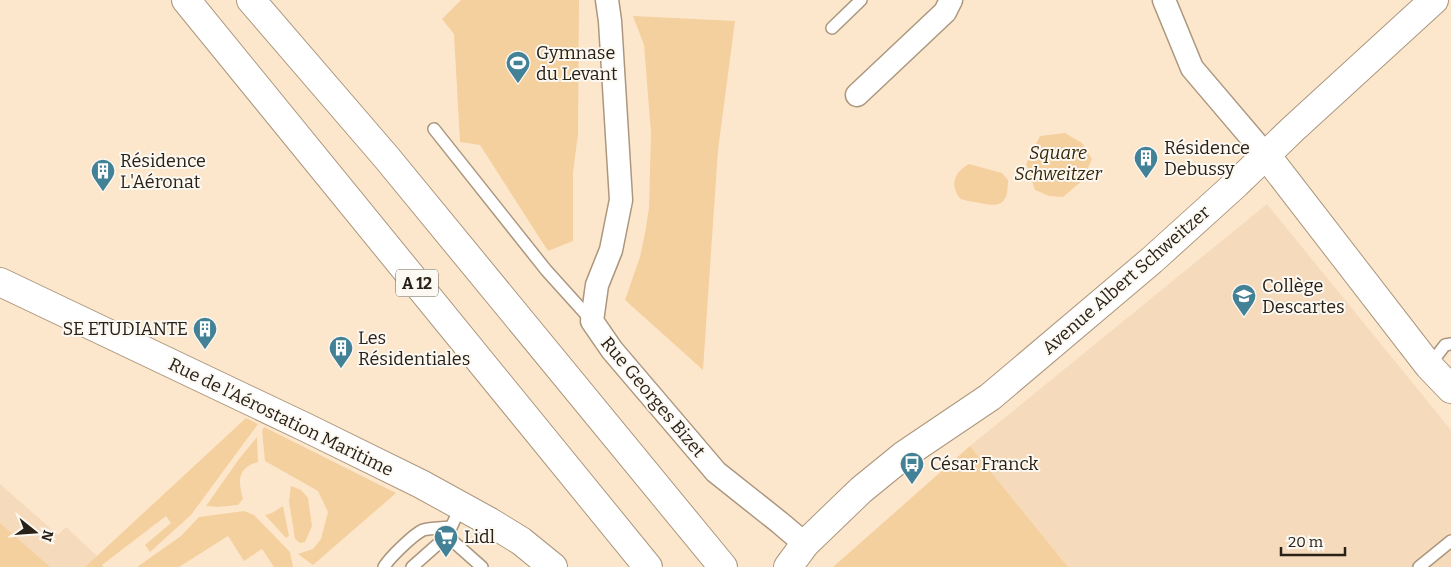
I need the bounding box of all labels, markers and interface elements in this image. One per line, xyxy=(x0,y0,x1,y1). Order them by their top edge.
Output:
place label: Gymnase du Levant xyxy=(536,42,618,85)
sports icon: Gymnase du Levant xyxy=(505,50,531,84)
place label: Résidence Debussy xyxy=(1164,137,1250,180)
park label: Square Schweitzer xyxy=(1014,142,1103,185)
building icon: Résidence Debussy xyxy=(1133,145,1159,179)
place label: Résidence L'Aéronat xyxy=(120,150,206,193)
building icon: Résidence L'Aéronat xyxy=(90,158,116,192)
street label: Avenue Albert Schweitzer xyxy=(1038,201,1215,359)
road number: A 12 xyxy=(396,270,438,296)
place label: Collège Descartes xyxy=(1262,275,1345,318)
school or university icon: Collège Descartes xyxy=(1231,283,1257,317)
building icon: SE ETUDIANTE xyxy=(192,316,218,350)
place label: SE ETUDIANTE xyxy=(62,318,188,340)
place label: Les Résidentiales xyxy=(358,327,470,370)
street label: Rue Georges Bizet xyxy=(596,332,710,462)
building icon: Les Résidentiales xyxy=(328,335,354,369)
street label: Rue de l'Aérostation Maritime xyxy=(165,353,397,481)
bus stop icon: César Franck xyxy=(899,451,925,485)
place label: César Franck xyxy=(930,453,1039,475)
north arrow xyxy=(10,507,60,557)
supermarket icon: Lidl xyxy=(433,524,459,558)
scale bar xyxy=(1281,524,1345,556)
place label: Lidl xyxy=(464,526,495,548)
text: N xyxy=(37,528,57,543)
text: 20 m xyxy=(1288,533,1324,551)

